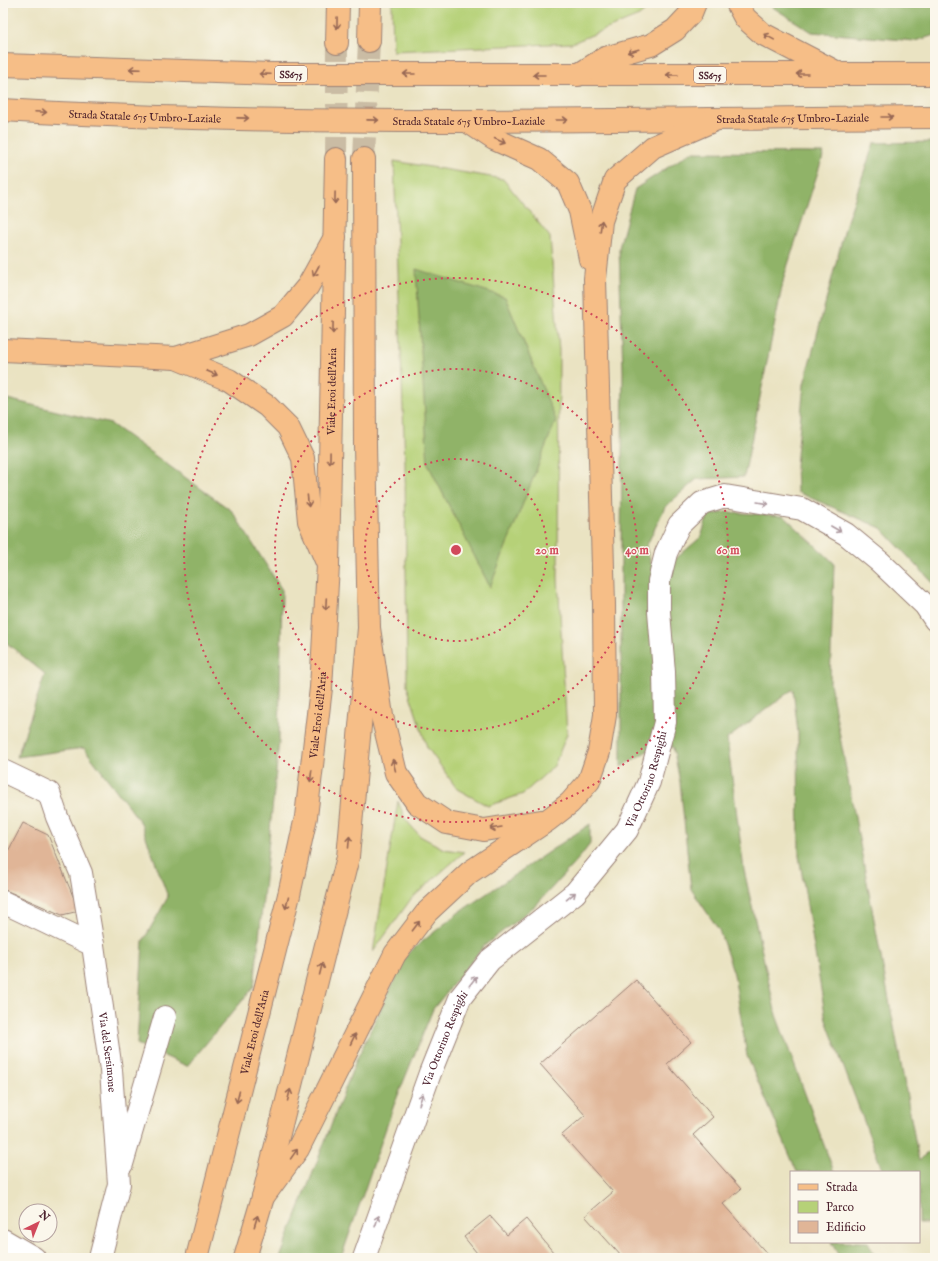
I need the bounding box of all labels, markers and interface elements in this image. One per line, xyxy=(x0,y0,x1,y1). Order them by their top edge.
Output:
one-way arrow xyxy=(333,16,341,29)
one-way arrow xyxy=(763,33,775,41)
one-way arrow xyxy=(627,47,640,55)
one-way arrow xyxy=(129,66,142,73)
road number: SS675 xyxy=(275,66,307,82)
road number: SS675 xyxy=(694,67,726,83)
one-way arrow xyxy=(259,70,272,77)
one-way arrow xyxy=(403,70,416,78)
one-way arrow xyxy=(796,70,809,78)
one-way arrow xyxy=(533,71,546,79)
one-way arrow xyxy=(666,71,679,79)
street label: Strada Statale 675 Umbro-Laziale xyxy=(68,107,221,127)
one-way arrow xyxy=(34,109,47,116)
street label: Strada Statale 675 Umbro-Laziale xyxy=(716,112,869,127)
one-way arrow xyxy=(880,113,893,121)
one-way arrow xyxy=(236,115,249,122)
street label: Strada Statale 675 Umbro-Laziale xyxy=(392,115,545,129)
one-way arrow xyxy=(366,116,379,124)
one-way arrow xyxy=(555,116,568,124)
one-way arrow xyxy=(494,138,506,146)
one-way arrow xyxy=(331,191,339,204)
one-way arrow xyxy=(597,220,605,233)
one-way arrow xyxy=(312,265,319,277)
one-way arrow xyxy=(329,321,337,334)
street label: Viale Eroi dell'Aria xyxy=(325,348,340,436)
one-way arrow xyxy=(206,370,218,377)
one-way arrow xyxy=(326,451,334,464)
one-way arrow xyxy=(304,495,311,508)
one-way arrow xyxy=(757,499,770,507)
one-way arrow xyxy=(830,525,842,533)
centre of rings xyxy=(449,543,463,557)
text: 20 m xyxy=(535,543,559,558)
text: 40 m xyxy=(625,543,650,558)
text: 60 m xyxy=(717,543,740,558)
one-way arrow xyxy=(322,597,329,610)
street label: Viale Eroi dell'Aria xyxy=(307,671,330,760)
street label: Via Ottorino Respighi xyxy=(623,730,670,831)
one-way arrow xyxy=(390,759,398,772)
one-way arrow xyxy=(307,769,315,782)
one-way arrow xyxy=(490,824,503,832)
one-way arrow xyxy=(346,836,353,849)
one-way arrow xyxy=(566,891,576,900)
one-way arrow xyxy=(283,896,290,909)
one-way arrow xyxy=(412,920,421,931)
one-way arrow xyxy=(318,963,325,976)
one-way arrow xyxy=(469,975,478,986)
street label: Viale Eroi dell'Aria xyxy=(237,988,273,1077)
street label: Via Ottorino Respighi xyxy=(419,988,471,1089)
street label: Via del Sersimone xyxy=(95,1010,119,1093)
one-way arrow xyxy=(350,1033,357,1045)
one-way arrow xyxy=(286,1089,293,1102)
one-way arrow xyxy=(233,1090,241,1103)
one-way arrow xyxy=(417,1093,425,1105)
one-way arrow xyxy=(290,1149,298,1160)
legend xyxy=(790,1171,920,1243)
text: Strada xyxy=(826,1180,858,1195)
text: Parco xyxy=(826,1200,855,1215)
north arrow xyxy=(18,1203,58,1243)
text: N xyxy=(35,1207,53,1225)
one-way arrow xyxy=(253,1214,260,1227)
one-way arrow xyxy=(374,1216,382,1228)
text: Edificio xyxy=(826,1220,866,1235)

